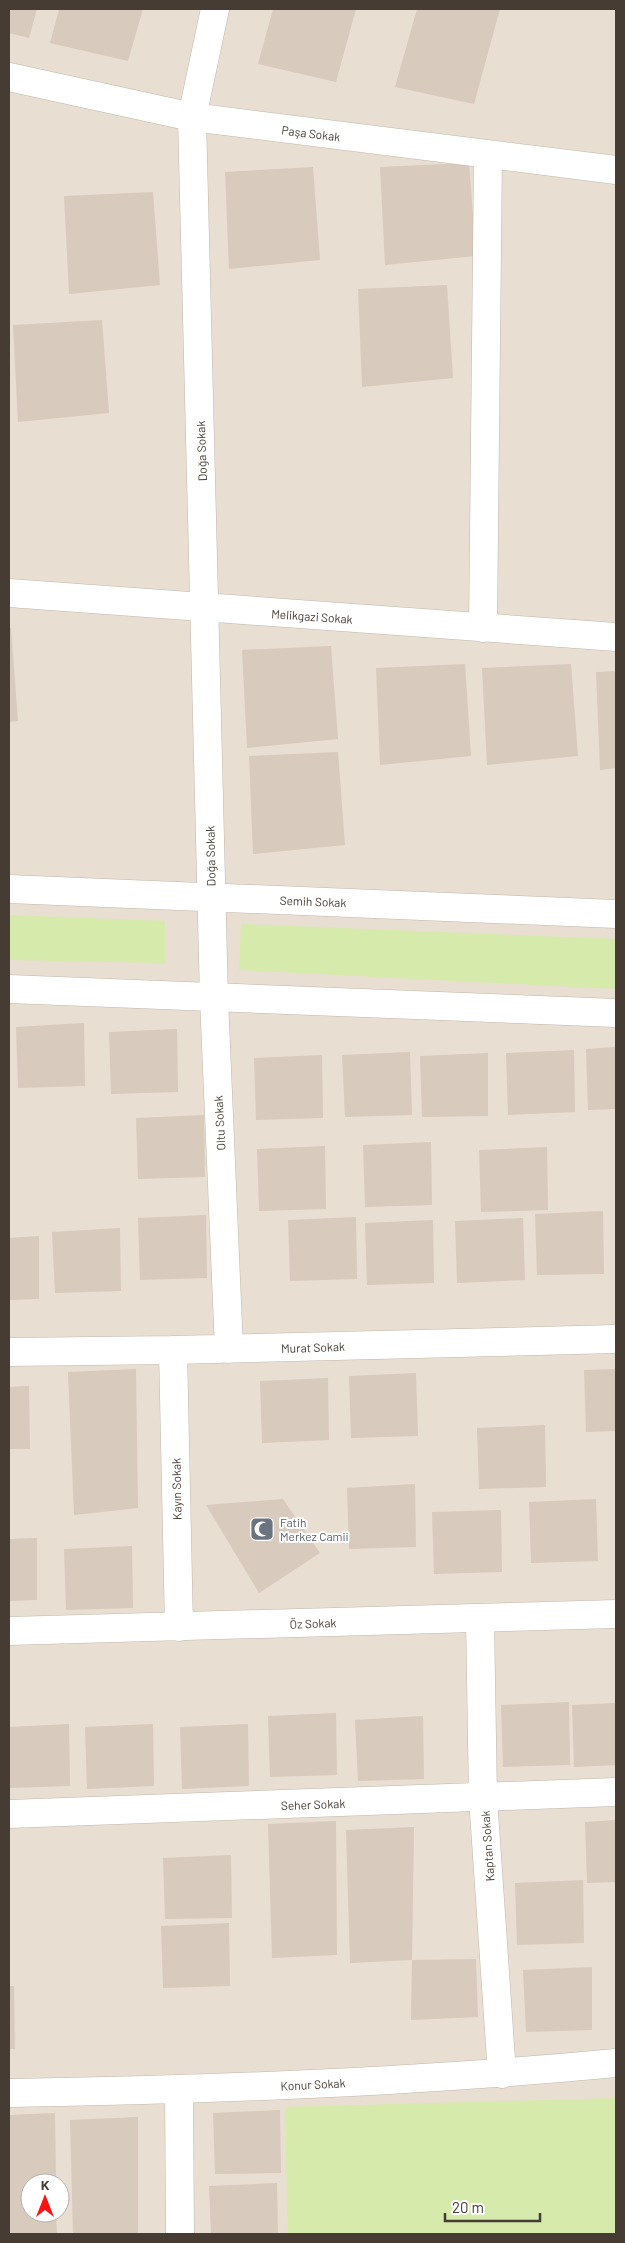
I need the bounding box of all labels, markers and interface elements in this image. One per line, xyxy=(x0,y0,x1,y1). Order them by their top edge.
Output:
street label: Paşa Sokak xyxy=(281,122,341,144)
street label: Doğa Sokak xyxy=(193,421,209,481)
street label: Melikgazi Sokak xyxy=(271,606,353,626)
street label: Doğa Sokak xyxy=(202,826,218,886)
street label: Semih Sokak xyxy=(279,893,347,909)
street label: Oltu Sokak xyxy=(211,1095,227,1151)
street label: Murat Sokak xyxy=(281,1339,345,1355)
street label: Kayın Sokak xyxy=(168,1458,184,1520)
place label: Fatih Merkez Camii xyxy=(280,1515,349,1543)
mosque icon: Fatih Merkez Camii xyxy=(249,1516,275,1542)
street label: Öz Sokak xyxy=(289,1615,337,1631)
street label: Seher Sokak xyxy=(280,1796,346,1812)
street label: Kaptan Sokak xyxy=(478,1810,496,1882)
street label: Konur Sokak xyxy=(280,2075,346,2093)
north arrow xyxy=(20,2173,70,2223)
text: K xyxy=(41,2176,50,2193)
scale bar xyxy=(445,2190,540,2222)
text: 20 m xyxy=(452,2198,484,2216)

